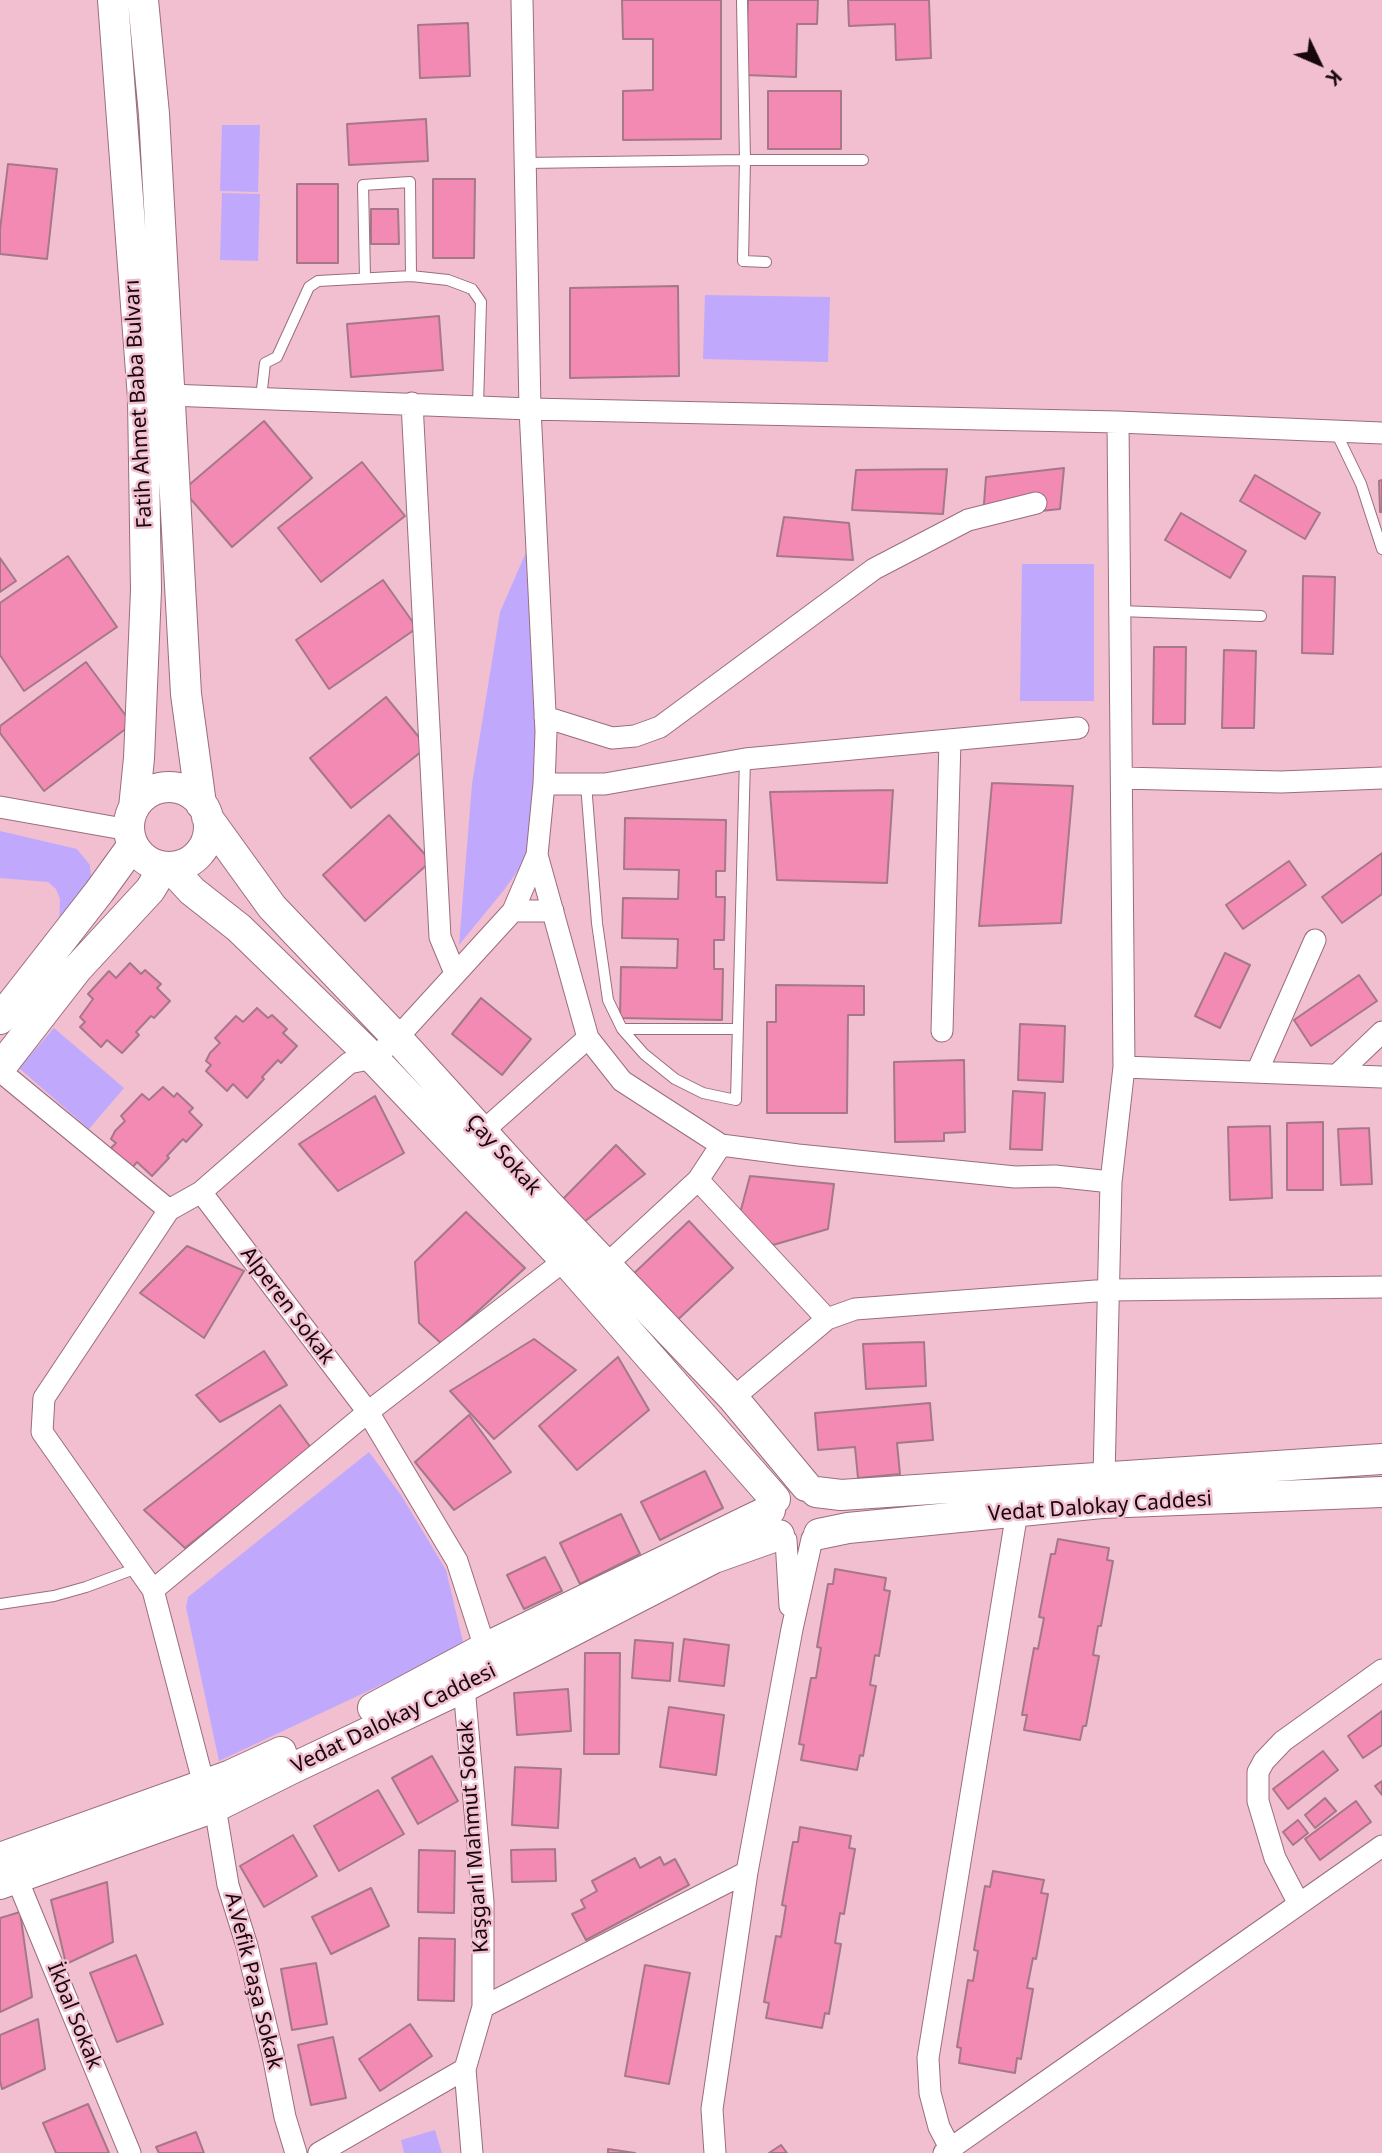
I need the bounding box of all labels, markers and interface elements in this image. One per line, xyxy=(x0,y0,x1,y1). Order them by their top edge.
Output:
north arrow xyxy=(1284,28,1354,98)
text: K xyxy=(1320,64,1348,91)
street label: Fatih Ahmet Baba Bulvarı xyxy=(120,279,158,529)
street label: Çay Sokak xyxy=(460,1110,546,1200)
street label: Alperen Sokak xyxy=(235,1242,339,1370)
street label: Vedat Dalokay Caddesi xyxy=(987,1487,1213,1527)
street label: Vedat Dalokay Caddesi xyxy=(288,1658,500,1780)
street label: Kaşgarlı Mahmut Sokak xyxy=(453,1720,495,1954)
street label: A.Vefik Paşa Sokak xyxy=(219,1890,287,2072)
street label: İkbal Sokak xyxy=(41,1959,107,2073)

